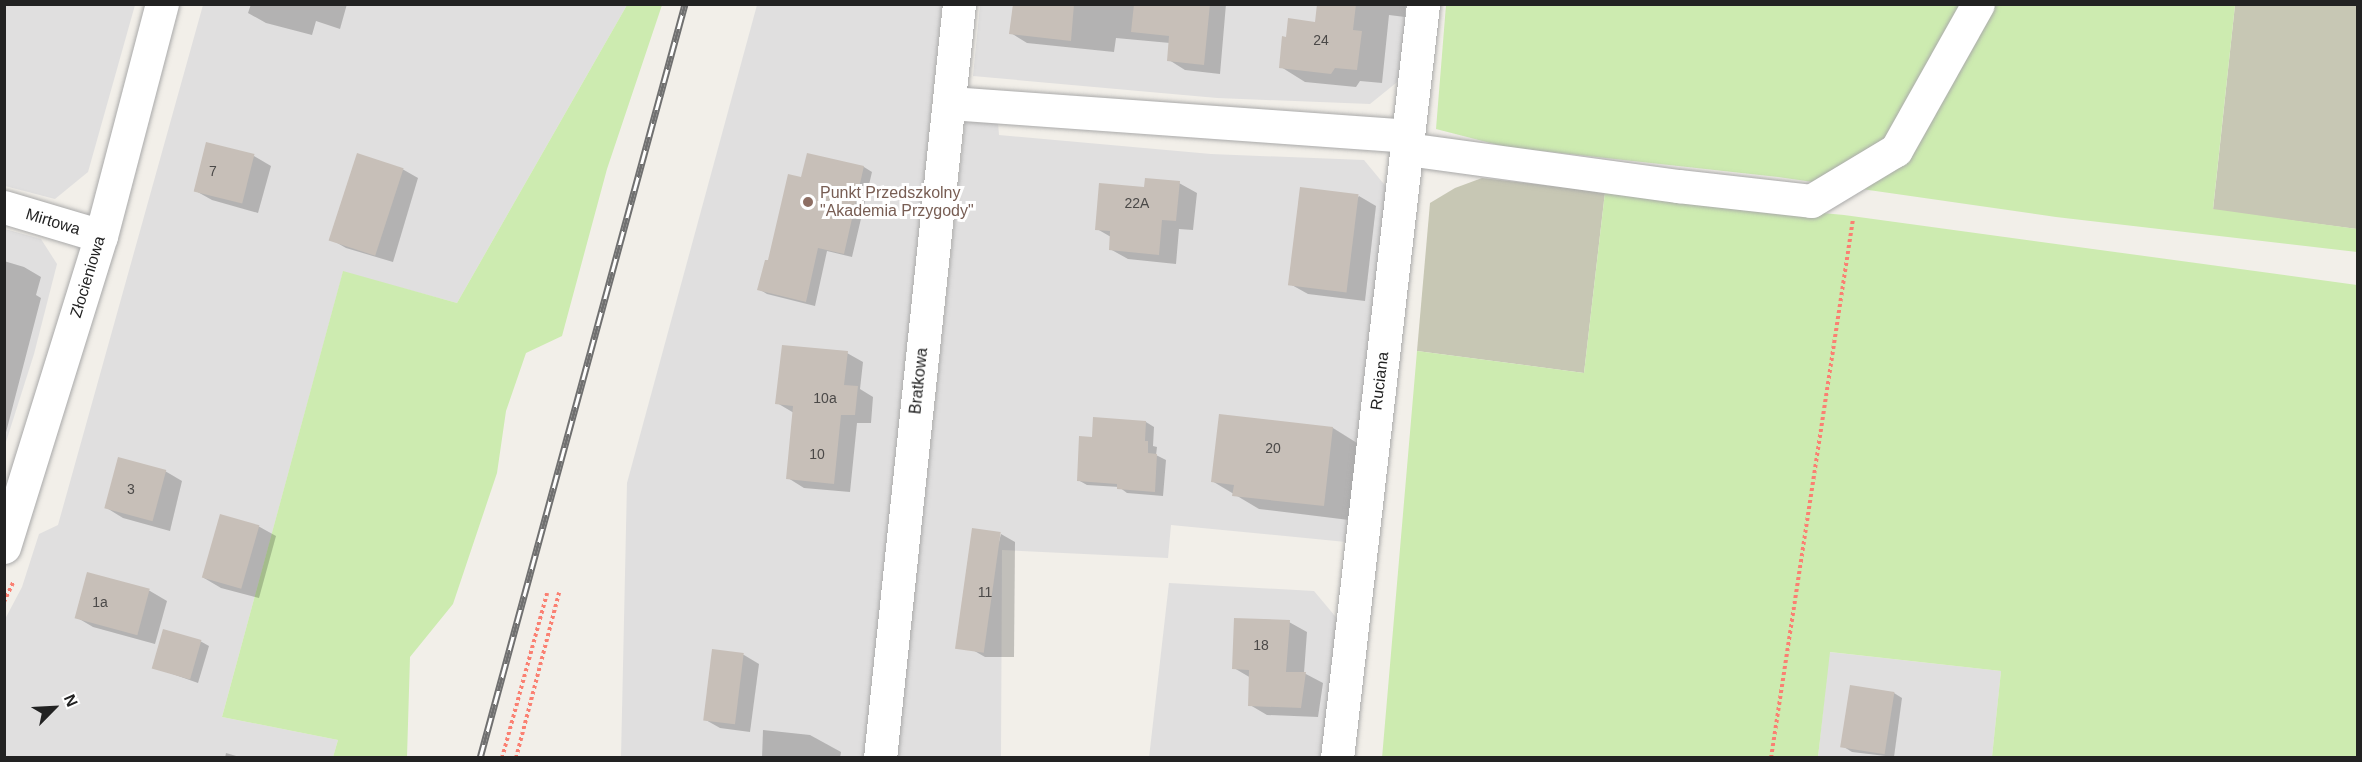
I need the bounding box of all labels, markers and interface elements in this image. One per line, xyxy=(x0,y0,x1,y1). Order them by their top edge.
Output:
house number: 24 xyxy=(1313,32,1329,48)
house number: 7 xyxy=(209,163,217,179)
place label: Punkt Przedszkolny "Akademia Przygody" xyxy=(820,183,974,221)
marker: Punkt Przedszkolny "Akademia Przygody" xyxy=(801,195,815,209)
house number: 22A xyxy=(1125,195,1149,211)
street label: Mirtowa xyxy=(23,205,83,239)
street label: Złocieniowa xyxy=(66,234,110,320)
street label: Bratkowa xyxy=(906,347,932,415)
street label: Ruciana xyxy=(1367,351,1393,411)
house number: 10a xyxy=(813,390,837,406)
house number: 20 xyxy=(1265,440,1281,456)
house number: 10 xyxy=(809,446,825,462)
house number: 3 xyxy=(127,481,135,497)
house number: 11 xyxy=(978,584,992,600)
house number: 1a xyxy=(92,594,108,610)
house number: 18 xyxy=(1253,637,1269,653)
north arrow xyxy=(24,678,84,738)
text: N xyxy=(61,692,81,709)

